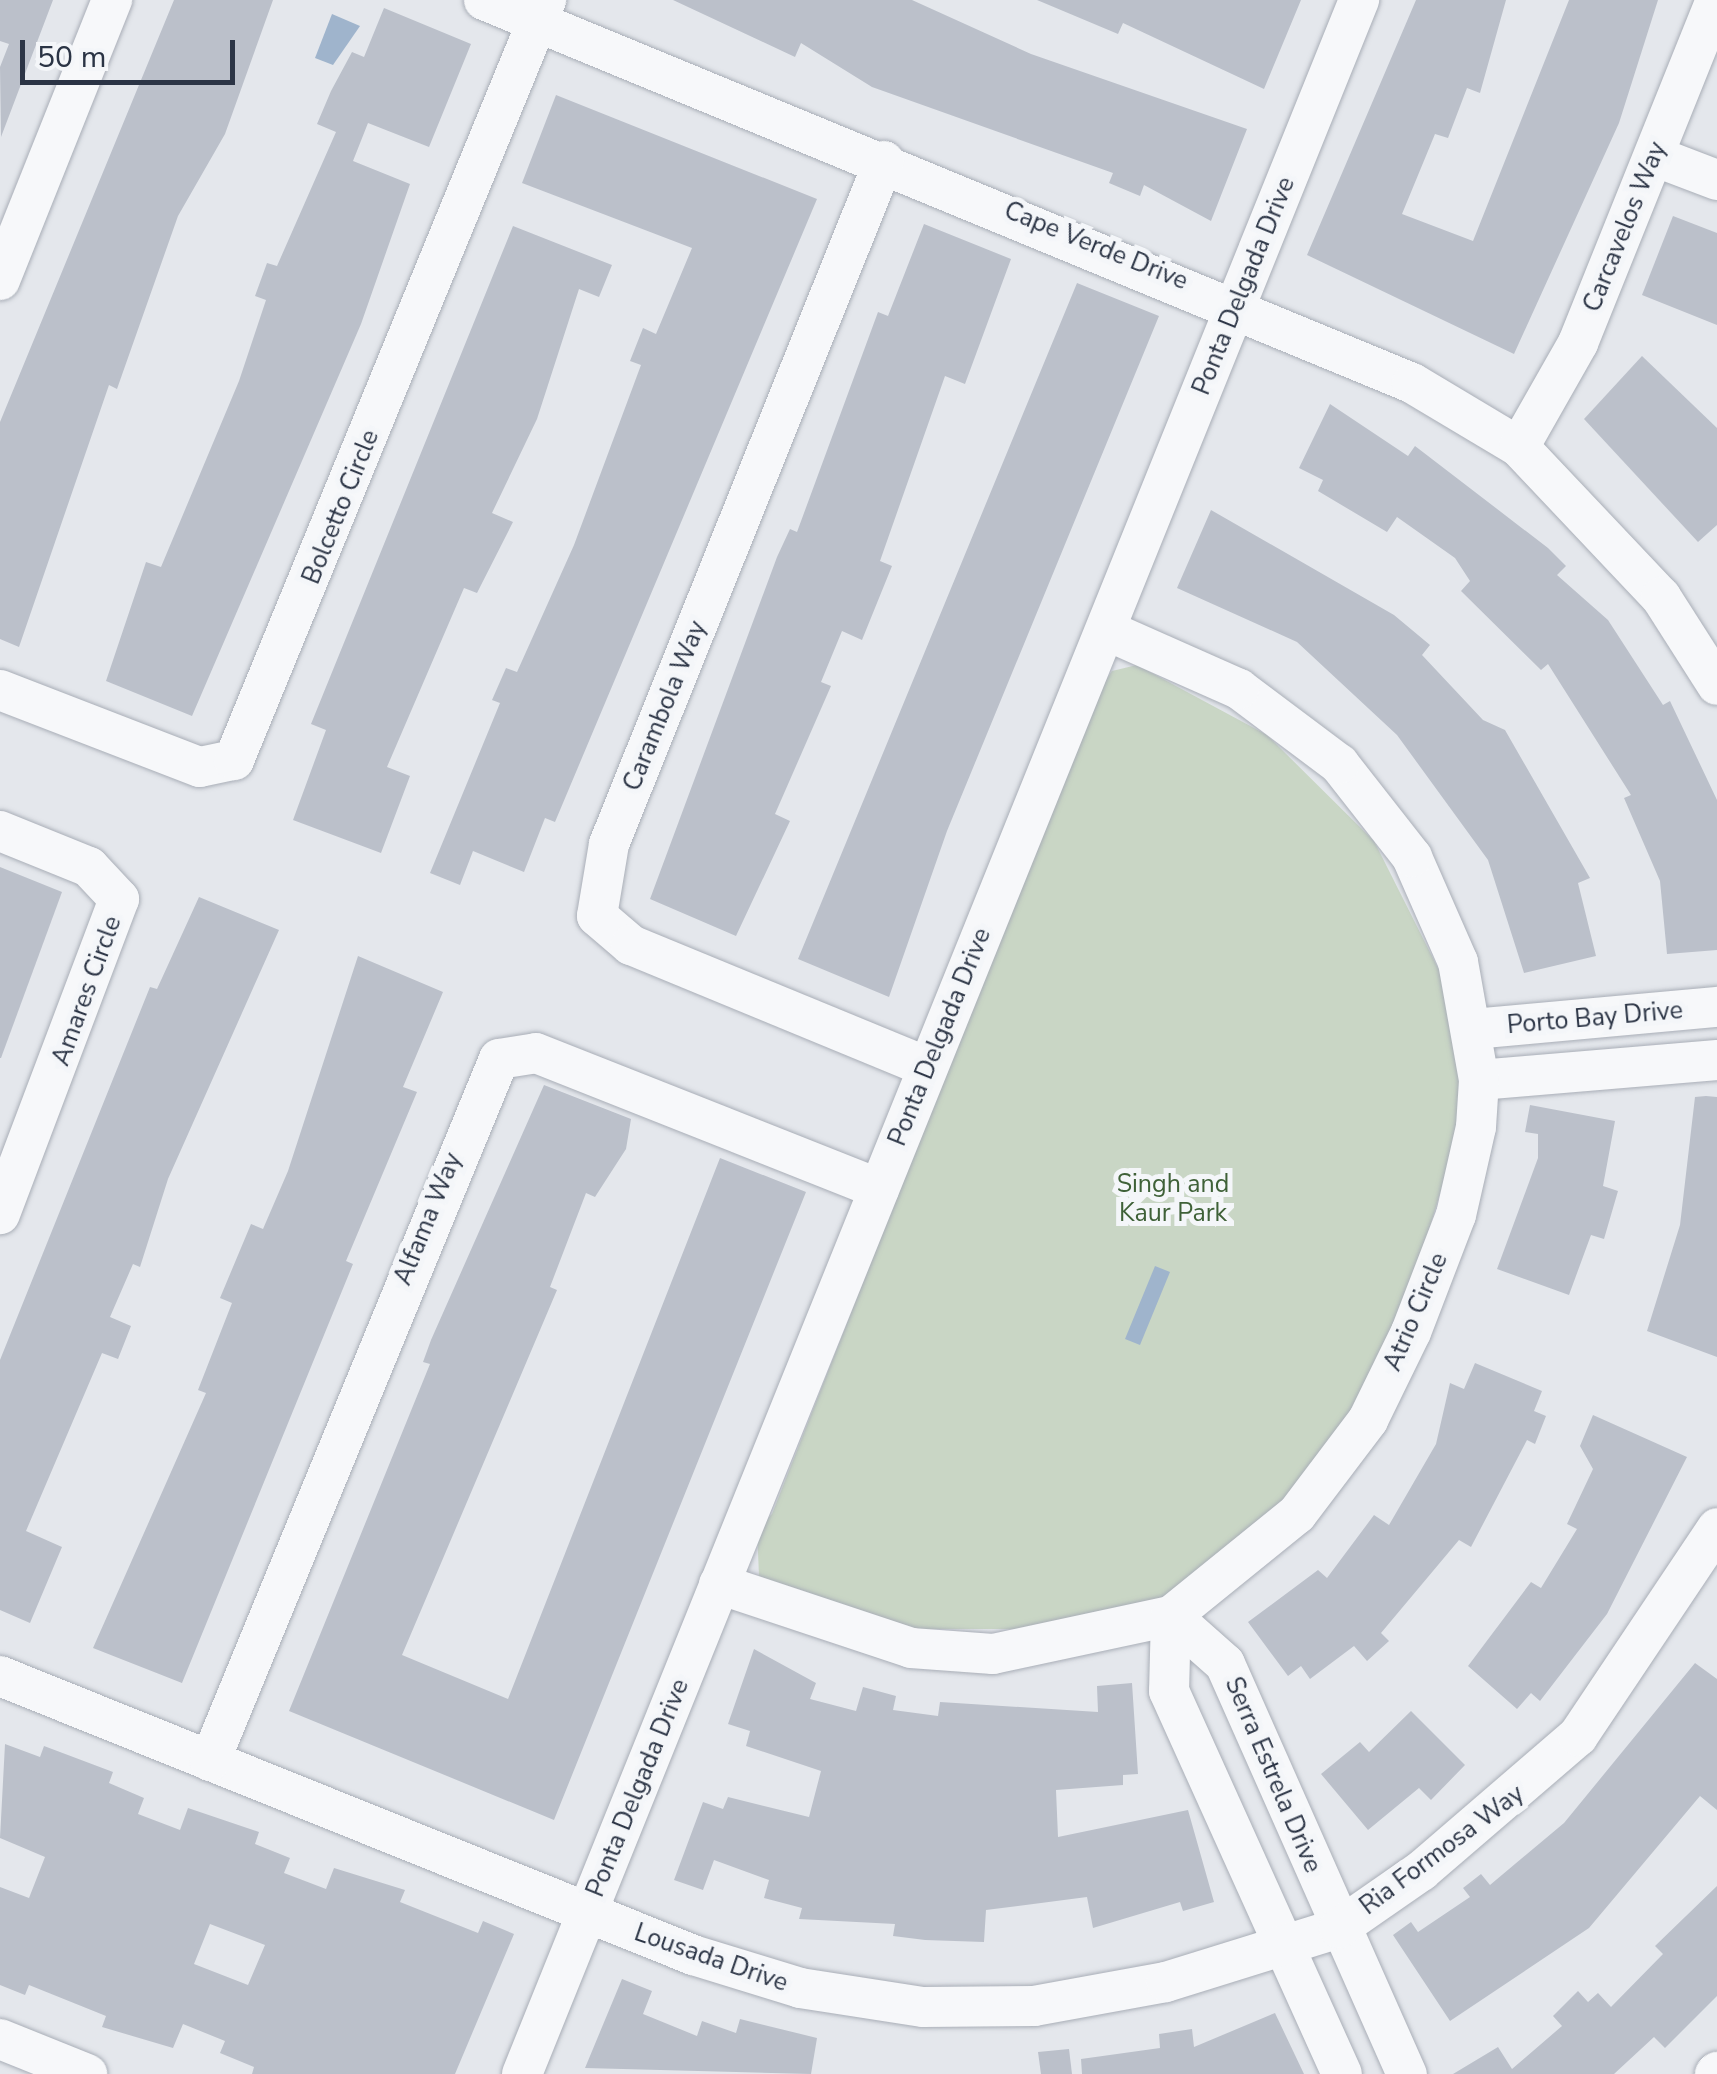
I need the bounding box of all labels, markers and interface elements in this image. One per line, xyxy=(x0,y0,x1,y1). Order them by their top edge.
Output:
scale bar xyxy=(25,20,240,82)
text: 50 m xyxy=(37,37,106,78)
street label: Carcavelos Way xyxy=(1577,138,1673,316)
street label: Ponta Delgada Drive xyxy=(1187,173,1301,399)
street label: Cape Verde Drive xyxy=(1000,195,1192,297)
street label: Bolcetto Circle xyxy=(296,426,386,588)
street label: Carambola Way xyxy=(617,617,713,795)
street label: Amares Circle xyxy=(46,912,128,1070)
street label: Ponta Delgada Drive xyxy=(883,924,997,1150)
street label: Porto Bay Drive xyxy=(1506,995,1684,1041)
street label: Alfama Way xyxy=(388,1148,468,1290)
park label: Singh and Kaur Park xyxy=(1117,1170,1229,1229)
street label: Atrio Circle xyxy=(1378,1248,1454,1376)
street label: Serra Estrela Drive xyxy=(1218,1673,1328,1877)
street label: Ponta Delgada Drive xyxy=(581,1675,695,1901)
street label: Ria Formosa Way xyxy=(1354,1779,1530,1921)
street label: Lousada Drive xyxy=(630,1918,792,1998)

